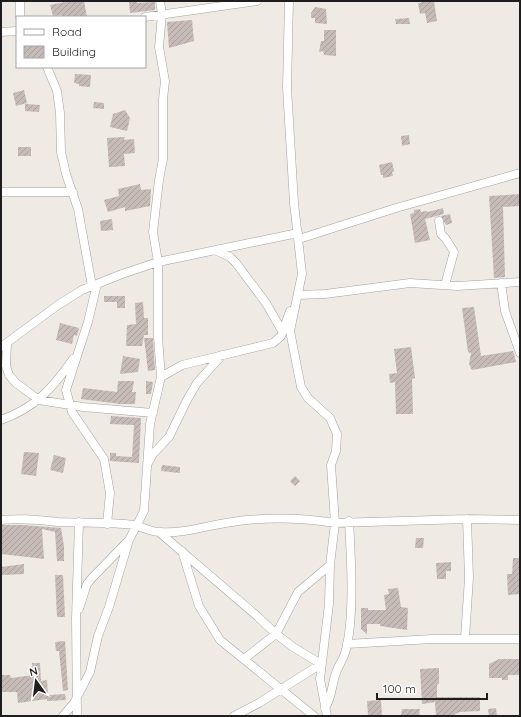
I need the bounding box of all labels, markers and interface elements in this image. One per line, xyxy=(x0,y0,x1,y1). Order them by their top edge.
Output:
legend xyxy=(16,16,146,68)
text: Road xyxy=(52,24,82,39)
text: Building xyxy=(52,44,96,59)
north arrow xyxy=(16,661,56,701)
text: N xyxy=(28,664,39,679)
scale bar xyxy=(377,675,487,701)
text: 100 m xyxy=(383,681,416,696)

